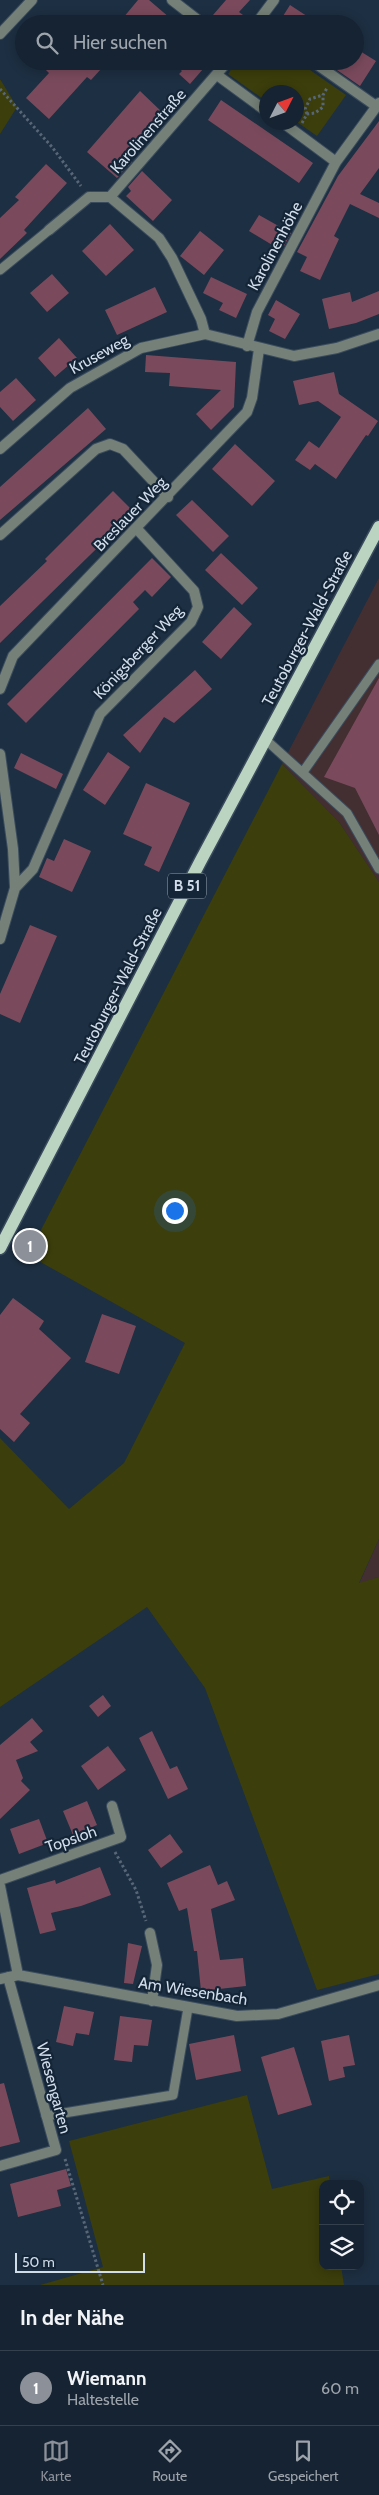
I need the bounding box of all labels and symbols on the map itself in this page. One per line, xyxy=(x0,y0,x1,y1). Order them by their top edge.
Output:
street label: Karolinenstraße xyxy=(106,85,190,177)
north arrow xyxy=(259,85,304,130)
street label: Karolinenhöhe xyxy=(244,198,306,294)
street label: Kruseweg xyxy=(66,329,133,378)
street label: Breslauer Weg xyxy=(90,472,171,555)
street label: Teutoburger-Wald-Straße xyxy=(258,547,356,709)
street label: Königsberger Weg xyxy=(90,600,187,703)
road number: B 51 xyxy=(168,874,206,898)
street label: Teutoburger-Wald-Straße xyxy=(70,904,166,1068)
your location xyxy=(162,1198,188,1224)
pin: 1 xyxy=(14,1227,46,1265)
street label: Topsloh xyxy=(43,1821,99,1857)
street label: Am Wiesenbach xyxy=(137,1973,249,2009)
street label: Wiesengarten xyxy=(33,2040,75,2136)
scale bar xyxy=(15,2250,145,2273)

